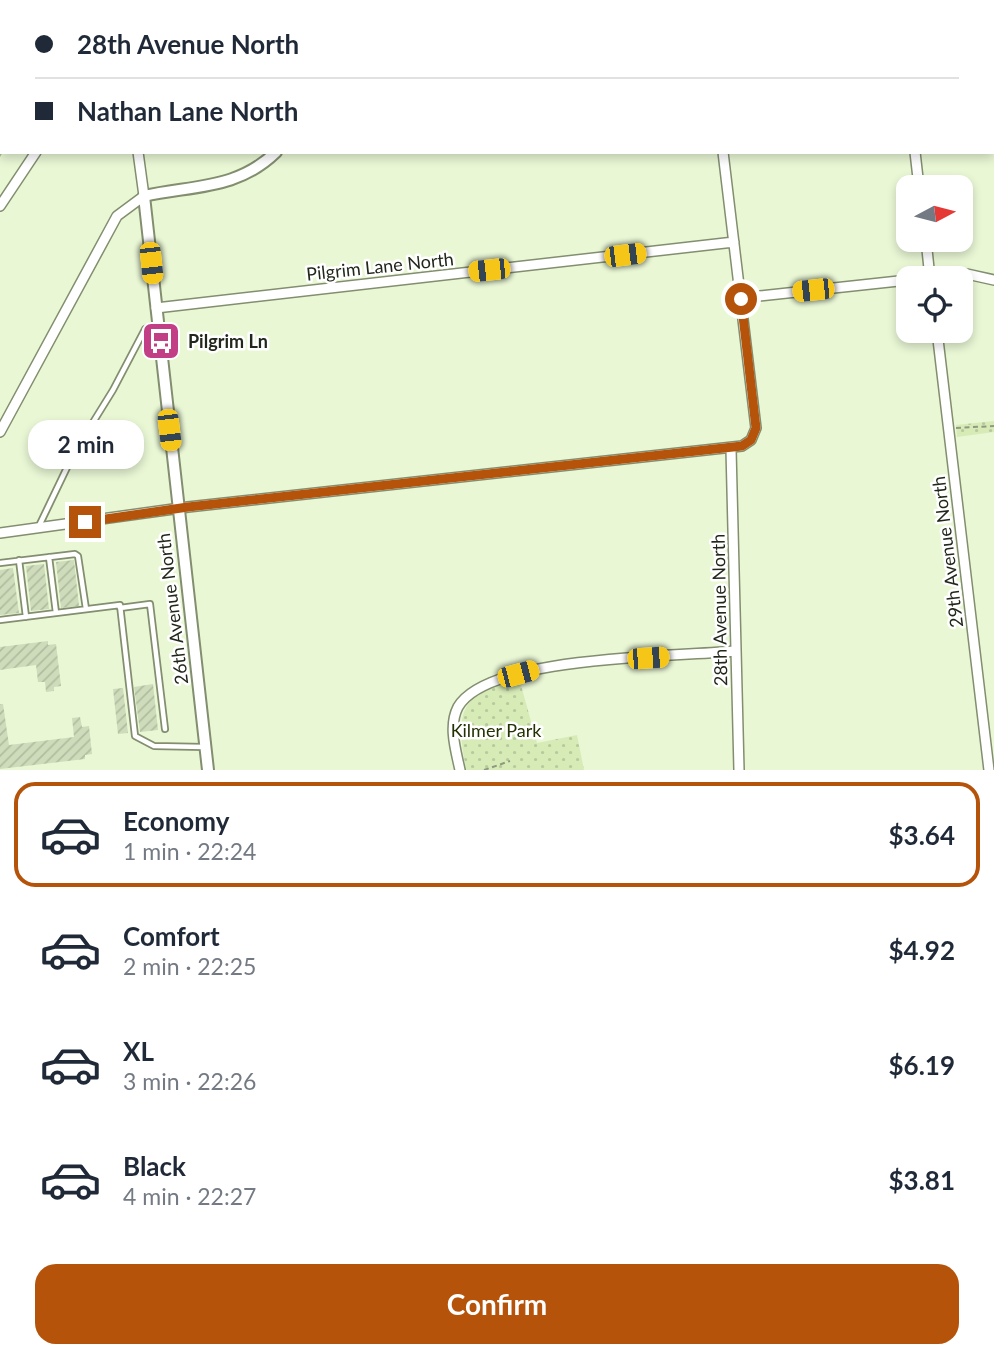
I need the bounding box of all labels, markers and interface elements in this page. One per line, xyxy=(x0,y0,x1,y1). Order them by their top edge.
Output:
text: 28th Avenue North xyxy=(77,28,299,60)
text: Nathan Lane North xyxy=(77,95,298,127)
north arrow xyxy=(896,175,973,252)
map controls xyxy=(896,175,973,343)
car xyxy=(139,241,164,285)
car xyxy=(603,242,648,268)
street label: Pilgrim Lane North xyxy=(305,247,455,285)
car xyxy=(468,257,511,283)
button: locate xyxy=(896,266,973,343)
car xyxy=(792,277,835,303)
route start xyxy=(725,283,757,315)
bus stop icon: Pilgrim Ln xyxy=(140,320,182,362)
place label: Pilgrim Ln xyxy=(188,330,268,352)
car xyxy=(157,408,182,452)
callout: 2 min xyxy=(27,420,143,470)
text: 2 min xyxy=(57,430,115,458)
street label: 29th Avenue North xyxy=(927,475,967,629)
route end xyxy=(69,506,101,538)
street label: 26th Avenue North xyxy=(152,532,192,686)
street label: 28th Avenue North xyxy=(707,534,731,686)
car xyxy=(627,646,670,670)
car xyxy=(495,658,542,690)
park label: Kilmer Park xyxy=(451,719,542,741)
icon: car xyxy=(39,803,102,866)
text: Economy xyxy=(123,805,229,837)
text: $3.64 xyxy=(889,819,955,851)
text: 1 min · 22:24 xyxy=(123,837,256,865)
icon: car xyxy=(39,918,102,981)
text: Comfort xyxy=(123,920,220,952)
text: $4.92 xyxy=(889,934,955,966)
text: 2 min · 22:25 xyxy=(123,952,256,980)
icon: car xyxy=(39,1033,102,1096)
text: XL xyxy=(123,1035,154,1067)
text: $6.19 xyxy=(889,1049,955,1081)
text: 3 min · 22:26 xyxy=(123,1067,256,1095)
icon: car xyxy=(39,1148,102,1211)
text: Black xyxy=(123,1150,186,1182)
text: $3.81 xyxy=(889,1164,955,1196)
text: 4 min · 22:27 xyxy=(123,1182,256,1210)
button: Confirm xyxy=(35,1264,959,1344)

